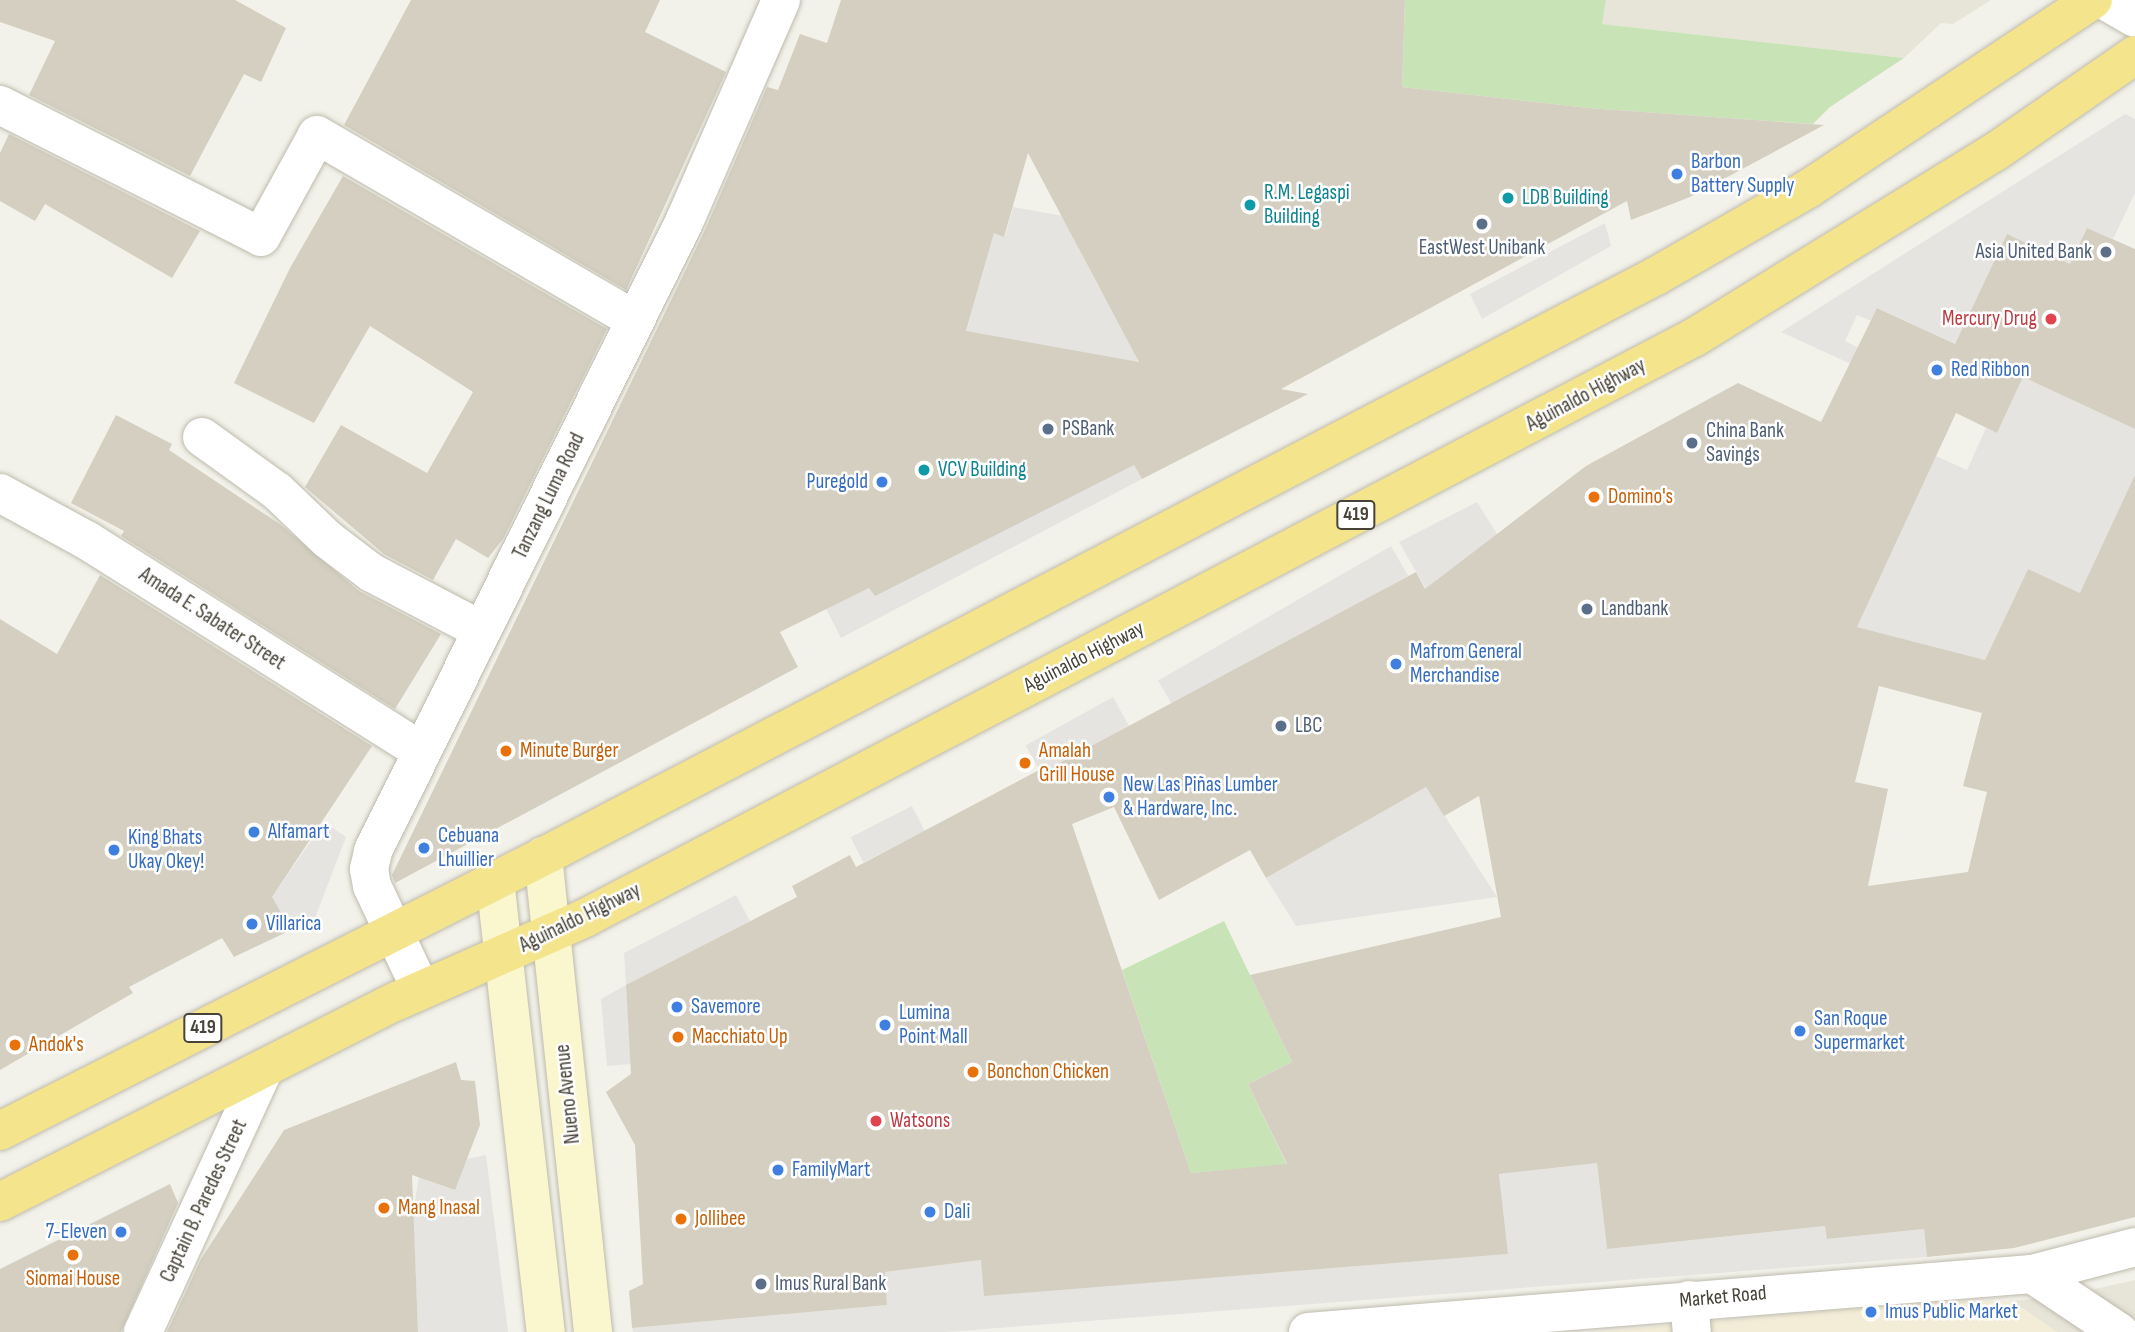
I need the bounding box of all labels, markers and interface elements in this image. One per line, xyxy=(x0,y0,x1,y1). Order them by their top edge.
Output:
place label: Barbon Battery Supply xyxy=(1691,149,1794,199)
marker: Barbon Battery Supply xyxy=(1669,166,1685,182)
place label: R.M. Legaspi Building xyxy=(1264,180,1350,230)
place label: LDB Building xyxy=(1522,185,1609,211)
marker: LDB Building xyxy=(1500,190,1516,206)
marker: R.M. Legaspi Building xyxy=(1242,197,1258,213)
marker: EastWest Unibank xyxy=(1474,216,1490,232)
place label: EastWest Unibank xyxy=(1419,235,1545,261)
place label: Asia United Bank xyxy=(1976,239,2092,265)
marker: Asia United Bank xyxy=(2098,244,2114,260)
place label: Mercury Drug xyxy=(1942,306,2037,332)
marker: Mercury Drug xyxy=(2043,311,2059,327)
street label: Aguinaldo Highway xyxy=(1522,353,1650,437)
place label: Red Ribbon xyxy=(1951,357,2030,383)
marker: Red Ribbon xyxy=(1929,362,1945,378)
place label: PSBank xyxy=(1062,416,1114,442)
place label: China Bank Savings xyxy=(1706,418,1784,468)
marker: PSBank xyxy=(1040,421,1056,437)
street label: Tanzang Luma Road xyxy=(508,429,590,563)
marker: China Bank Savings xyxy=(1684,435,1700,451)
place label: VCV Building xyxy=(938,457,1026,483)
marker: VCV Building xyxy=(916,462,932,478)
place label: Puregold xyxy=(807,469,868,495)
marker: Puregold xyxy=(874,474,890,490)
place label: Domino's xyxy=(1608,484,1673,510)
marker: Domino's xyxy=(1586,489,1602,505)
road number: 419 xyxy=(1335,500,1377,530)
street label: Amada E. Sabater Street xyxy=(134,562,290,676)
place label: Landbank xyxy=(1601,596,1668,622)
marker: Landbank xyxy=(1579,601,1595,617)
street label: Aguinaldo Highway xyxy=(1020,616,1148,698)
place label: Mafrom General Merchandise xyxy=(1410,639,1522,689)
marker: Mafrom General Merchandise xyxy=(1388,656,1404,672)
place label: LBC xyxy=(1295,713,1322,739)
marker: LBC xyxy=(1273,718,1289,734)
place label: Minute Burger xyxy=(520,738,619,764)
place label: Amalah Grill House xyxy=(1039,738,1115,788)
marker: Minute Burger xyxy=(498,743,514,759)
marker: Amalah Grill House xyxy=(1017,755,1033,771)
place label: New Las Piñas Lumber & Hardware, Inc. xyxy=(1123,772,1278,822)
marker: New Las Piñas Lumber & Hardware, Inc. xyxy=(1101,789,1117,805)
place label: Alfamart xyxy=(268,819,329,845)
place label: Cebuana Lhuillier xyxy=(438,823,499,873)
marker: Alfamart xyxy=(246,824,262,840)
place label: King Bhats Ukay Okey! xyxy=(128,825,204,875)
marker: Cebuana Lhuillier xyxy=(416,840,432,856)
marker: King Bhats Ukay Okey! xyxy=(106,842,122,858)
street label: Aguinaldo Highway xyxy=(515,878,645,958)
place label: Villarica xyxy=(266,911,321,937)
marker: Villarica xyxy=(244,916,260,932)
place label: Savemore xyxy=(691,994,761,1020)
marker: Savemore xyxy=(669,999,685,1015)
place label: Lumina Point Mall xyxy=(899,1000,968,1050)
place label: San Roque Supermarket xyxy=(1814,1006,1905,1056)
road number: 419 xyxy=(182,1012,224,1044)
marker: Lumina Point Mall xyxy=(877,1017,893,1033)
marker: San Roque Supermarket xyxy=(1792,1023,1808,1039)
place label: Macchiato Up xyxy=(692,1024,788,1050)
marker: Macchiato Up xyxy=(670,1029,686,1045)
place label: Andok's xyxy=(29,1032,84,1058)
marker: Andok's xyxy=(7,1037,23,1053)
street label: Nueno Avenue xyxy=(550,1043,586,1145)
place label: Bonchon Chicken xyxy=(987,1059,1109,1085)
marker: Bonchon Chicken xyxy=(965,1064,981,1080)
place label: Watsons xyxy=(890,1108,950,1134)
marker: Watsons xyxy=(868,1113,884,1129)
street label: Captain B. Paredes Street xyxy=(155,1116,253,1286)
place label: FamilyMart xyxy=(792,1157,870,1183)
marker: FamilyMart xyxy=(770,1162,786,1178)
place label: Mang Inasal xyxy=(398,1195,480,1221)
place label: Dali xyxy=(944,1199,971,1225)
marker: Mang Inasal xyxy=(376,1200,392,1216)
marker: Dali xyxy=(922,1204,938,1220)
place label: Jollibee xyxy=(695,1206,746,1232)
marker: Jollibee xyxy=(673,1211,689,1227)
place label: 7-Eleven xyxy=(46,1219,107,1245)
marker: 7-Eleven xyxy=(113,1224,129,1240)
marker: Siomai House xyxy=(65,1247,81,1263)
place label: Siomai House xyxy=(26,1266,120,1292)
place label: Imus Rural Bank xyxy=(775,1271,886,1297)
marker: Imus Rural Bank xyxy=(753,1276,769,1292)
street label: Market Road xyxy=(1678,1281,1768,1313)
place label: Imus Public Market xyxy=(1885,1299,2018,1325)
marker: Imus Public Market xyxy=(1863,1304,1879,1320)

